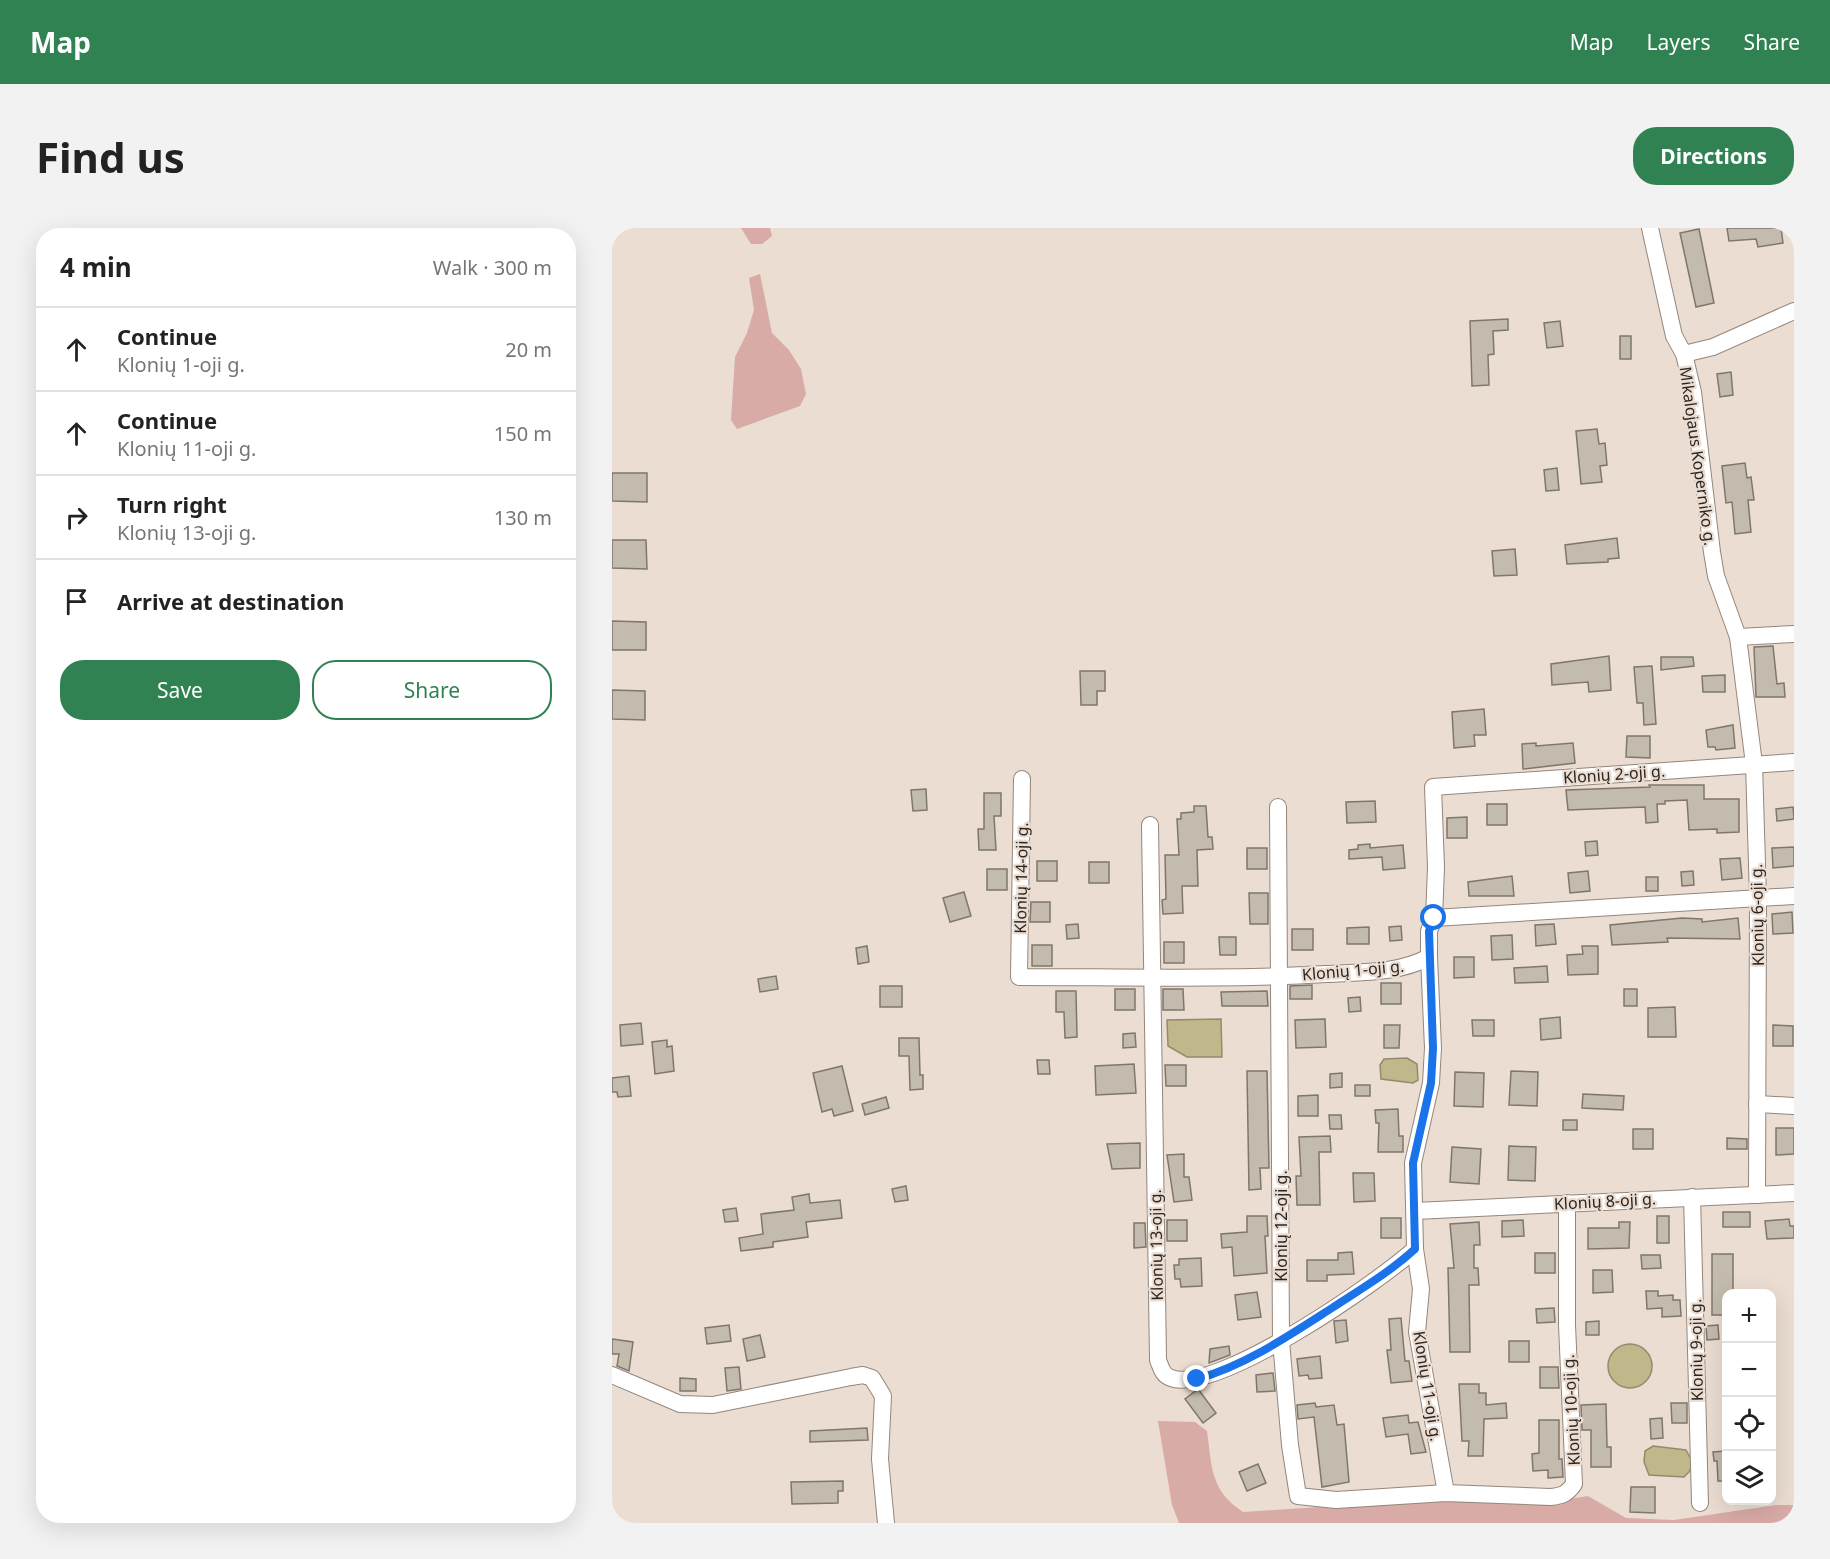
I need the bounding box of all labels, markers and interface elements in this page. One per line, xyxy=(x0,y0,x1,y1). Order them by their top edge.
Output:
text: Map xyxy=(30,23,91,61)
text: Map xyxy=(1570,28,1614,56)
text: Layers xyxy=(1647,28,1711,56)
text: Share xyxy=(1744,28,1800,56)
button: Directions xyxy=(1633,127,1794,185)
text: Find us xyxy=(36,128,185,185)
text: 4 min xyxy=(60,249,132,285)
text: Walk · 300 m xyxy=(433,254,552,281)
text: Continue xyxy=(117,321,217,351)
icon: ahead xyxy=(60,333,93,366)
text: 20 m xyxy=(505,336,552,363)
text: Klonių 1-oji g. xyxy=(117,351,245,378)
street label: Mikalojaus Koperniko g. xyxy=(1675,365,1721,547)
text: Continue xyxy=(117,405,217,435)
icon: ahead xyxy=(60,417,93,450)
text: 150 m xyxy=(494,420,552,447)
text: Klonių 11-oji g. xyxy=(117,435,256,462)
text: Turn right xyxy=(117,489,227,519)
icon: right xyxy=(60,501,93,534)
text: 130 m xyxy=(494,504,552,531)
text: Klonių 13-oji g. xyxy=(117,519,256,546)
icon: arrive xyxy=(60,585,93,618)
text: Arrive at destination xyxy=(117,586,344,616)
button: Save xyxy=(60,660,300,720)
button: Share xyxy=(312,660,552,720)
street label: Klonių 2-oji g. xyxy=(1562,759,1666,789)
street label: Klonių 14-oji g. xyxy=(1009,822,1033,934)
street label: Klonių 6-oji g. xyxy=(1745,864,1769,966)
route start xyxy=(1420,904,1446,930)
street label: Klonių 1-oji g. xyxy=(1301,955,1405,985)
street label: Klonių 12-oji g. xyxy=(1270,1170,1292,1282)
street label: Klonių 8-oji g. xyxy=(1553,1187,1657,1215)
street label: Klonių 13-oji g. xyxy=(1144,1189,1168,1301)
map controls xyxy=(1722,1289,1776,1505)
button: + xyxy=(1722,1289,1776,1343)
street label: Klonių 9-oji g. xyxy=(1684,1299,1708,1401)
street label: Klonių 11-oji g. xyxy=(1408,1329,1448,1443)
button: − xyxy=(1722,1343,1776,1397)
street label: Klonių 10-oji g. xyxy=(1557,1354,1585,1466)
route end xyxy=(1183,1365,1209,1391)
button: locate xyxy=(1722,1397,1776,1451)
button: layers xyxy=(1722,1451,1776,1505)

